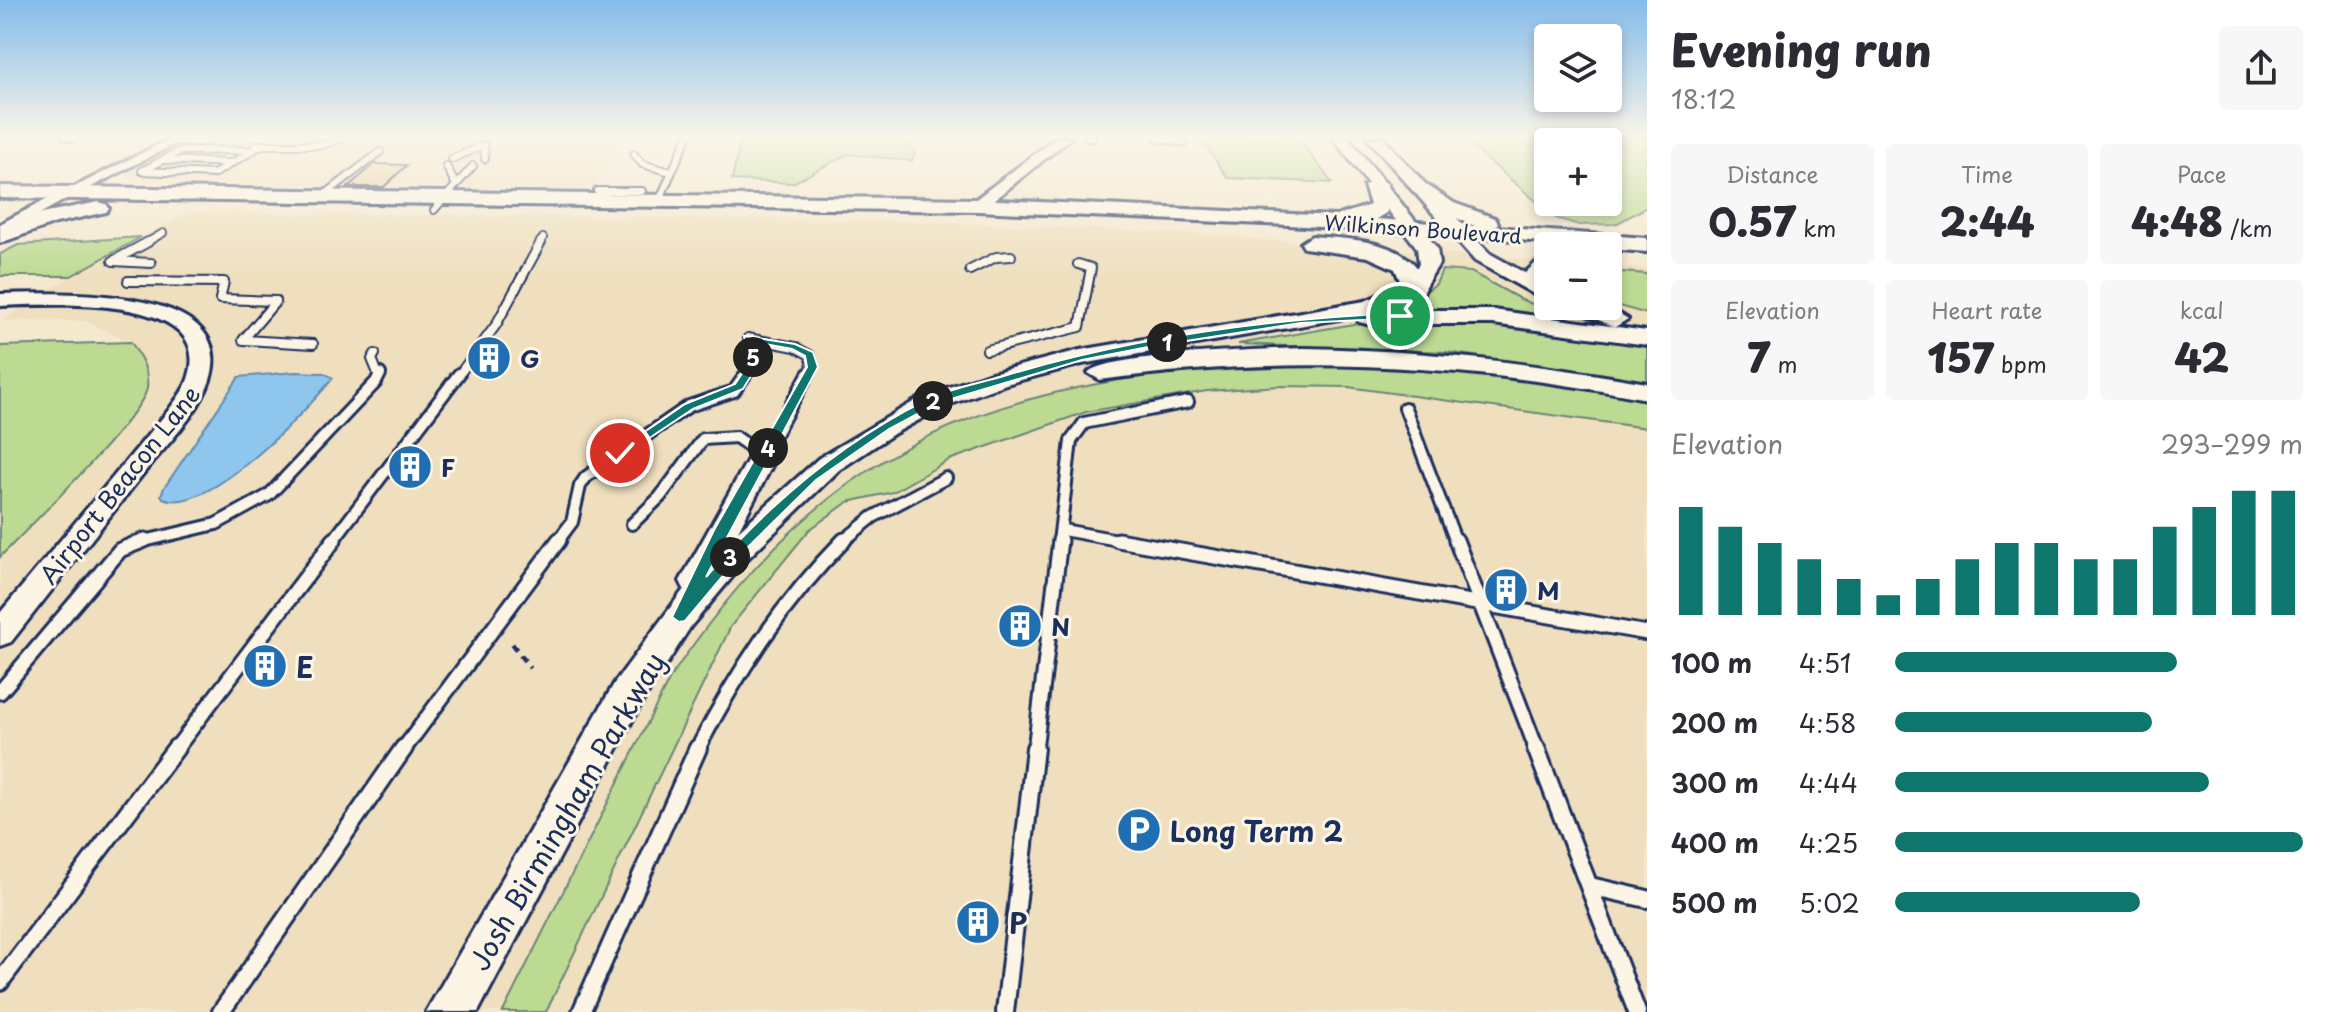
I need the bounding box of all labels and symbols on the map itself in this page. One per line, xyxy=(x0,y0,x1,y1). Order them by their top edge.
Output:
street label: Wilkinson Boulevard xyxy=(1323,207,1523,251)
pin xyxy=(1366,282,1434,350)
pin: 1 xyxy=(1147,322,1187,362)
building icon: G xyxy=(465,334,513,382)
pin: 5 xyxy=(733,337,773,377)
place label: G xyxy=(520,340,540,376)
street label: Airport Beacon Lane xyxy=(30,377,208,591)
pin: 2 xyxy=(913,381,953,421)
pin xyxy=(586,419,654,487)
pin: 4 xyxy=(748,428,788,468)
building icon: F xyxy=(386,443,434,491)
place label: F xyxy=(441,449,455,485)
pin: 3 xyxy=(710,537,750,577)
building icon: M xyxy=(1482,566,1530,614)
place label: M xyxy=(1537,572,1560,608)
building icon: N xyxy=(996,602,1044,650)
place label: N xyxy=(1051,608,1070,644)
building icon: E xyxy=(241,642,289,690)
street label: Josh Birmingham Parkway xyxy=(457,644,675,978)
place label: E xyxy=(296,645,313,688)
parking icon: Long Term 2 xyxy=(1115,806,1163,854)
place label: Long Term 2 xyxy=(1170,809,1343,852)
building icon: P xyxy=(954,898,1002,946)
place label: P xyxy=(1009,901,1027,944)

